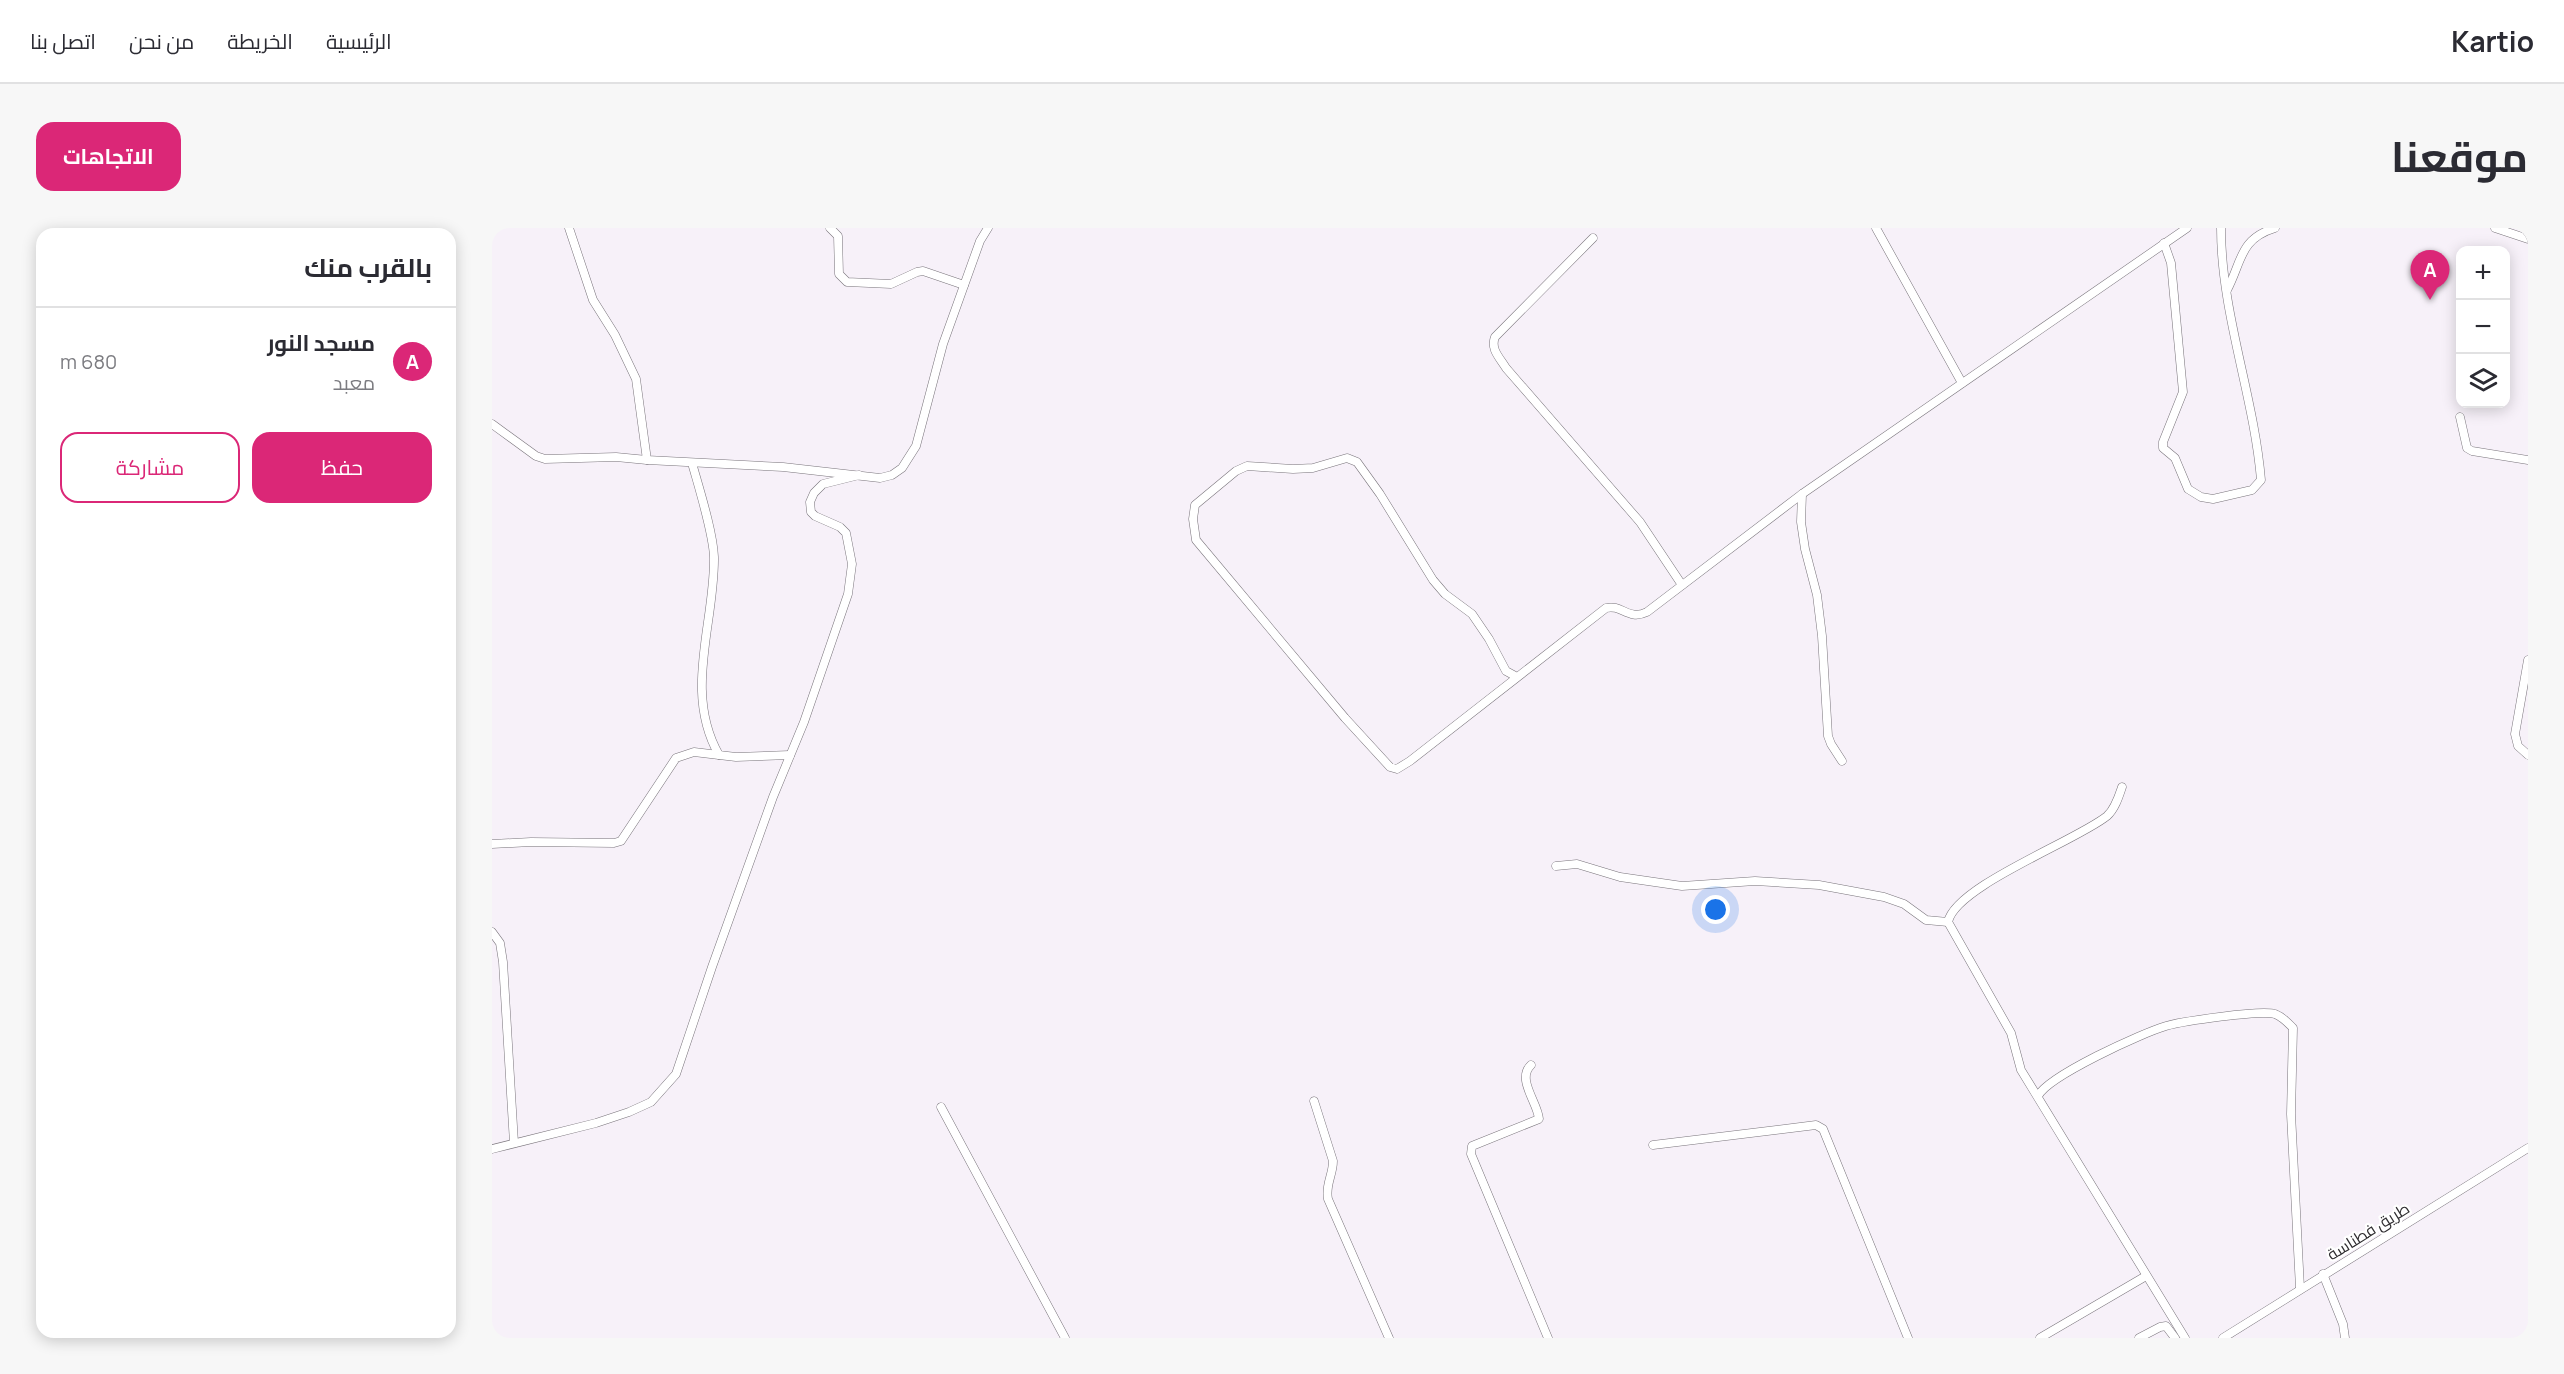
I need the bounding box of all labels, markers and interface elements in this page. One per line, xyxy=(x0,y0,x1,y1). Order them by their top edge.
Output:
text: Kartio xyxy=(2451,22,2534,60)
text: اتصل بنا xyxy=(30,27,96,55)
text: من نحن xyxy=(129,27,194,55)
text: الخريطة xyxy=(227,27,293,55)
text: الرئيسية xyxy=(326,27,392,55)
button: الاتجاهات xyxy=(36,122,181,191)
text: موقعنا xyxy=(2391,127,2528,185)
map controls xyxy=(2456,246,2510,408)
button: + xyxy=(2456,246,2510,300)
text: بالقرب منك xyxy=(304,249,432,285)
pin: A xyxy=(2410,250,2450,300)
button: − xyxy=(2456,300,2510,354)
text: مسجد النور xyxy=(267,328,375,358)
text: 680 m xyxy=(60,348,117,375)
text: A xyxy=(406,348,419,375)
button: layers xyxy=(2456,354,2510,408)
text: معبد xyxy=(333,369,375,396)
button: مشاركة xyxy=(60,432,240,503)
button: حفظ xyxy=(252,432,432,503)
your location xyxy=(1701,895,1730,924)
street label: طريق فطناسة xyxy=(2323,1197,2413,1265)

